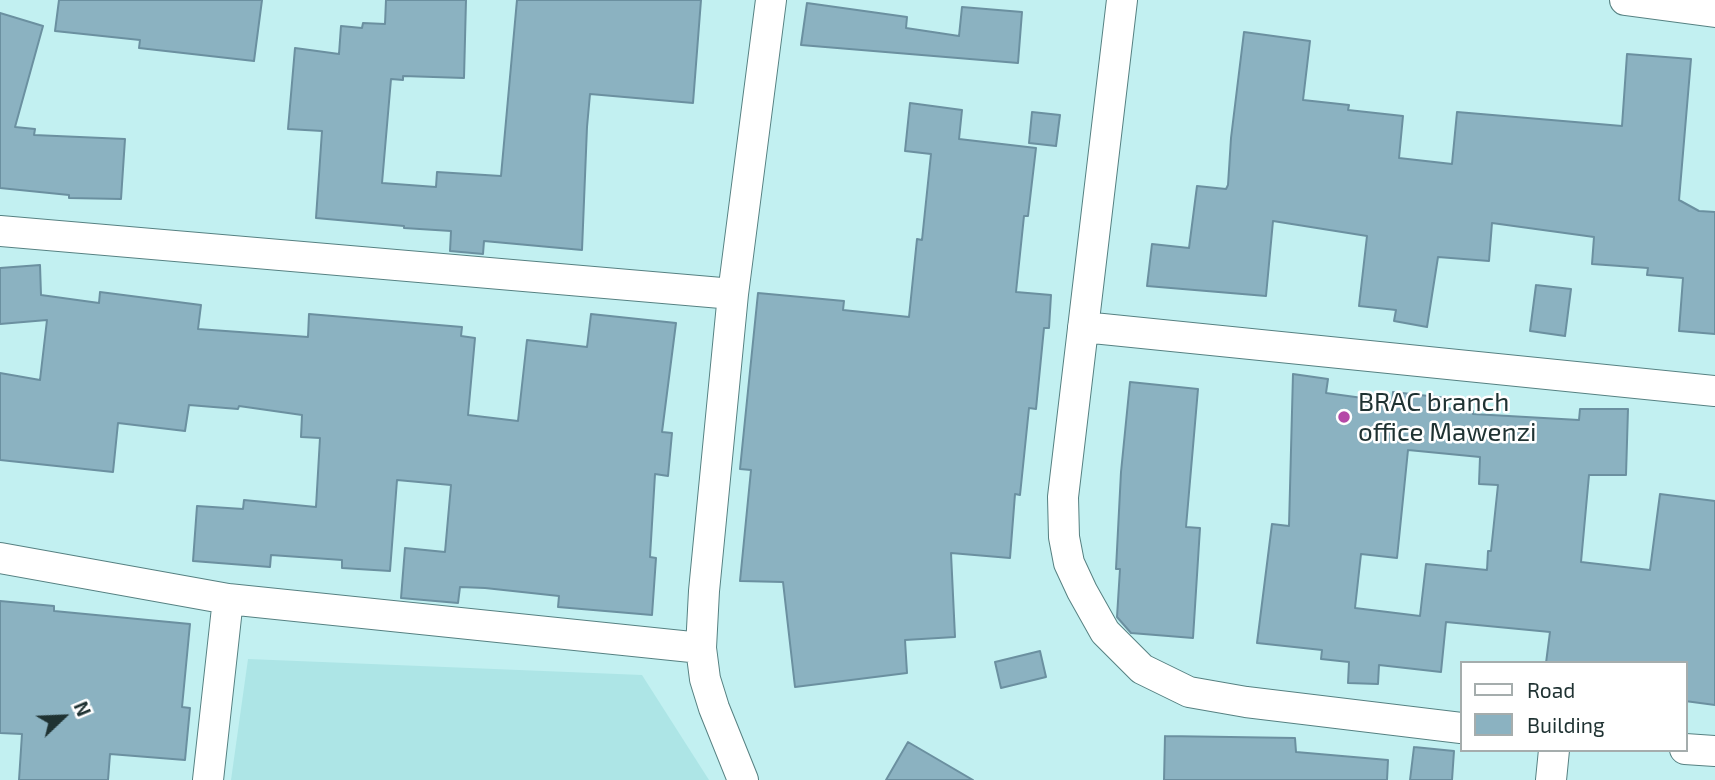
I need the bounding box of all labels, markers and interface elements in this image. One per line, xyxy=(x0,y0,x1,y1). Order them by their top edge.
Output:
place label: BRAC branch office Mawenzi xyxy=(1358,386,1536,448)
marker: BRAC branch office Mawenzi xyxy=(1336,409,1352,425)
legend xyxy=(1460,661,1687,752)
text: Road xyxy=(1527,677,1575,702)
north arrow xyxy=(28,682,98,752)
text: N xyxy=(70,698,96,719)
text: Building xyxy=(1527,712,1605,737)

